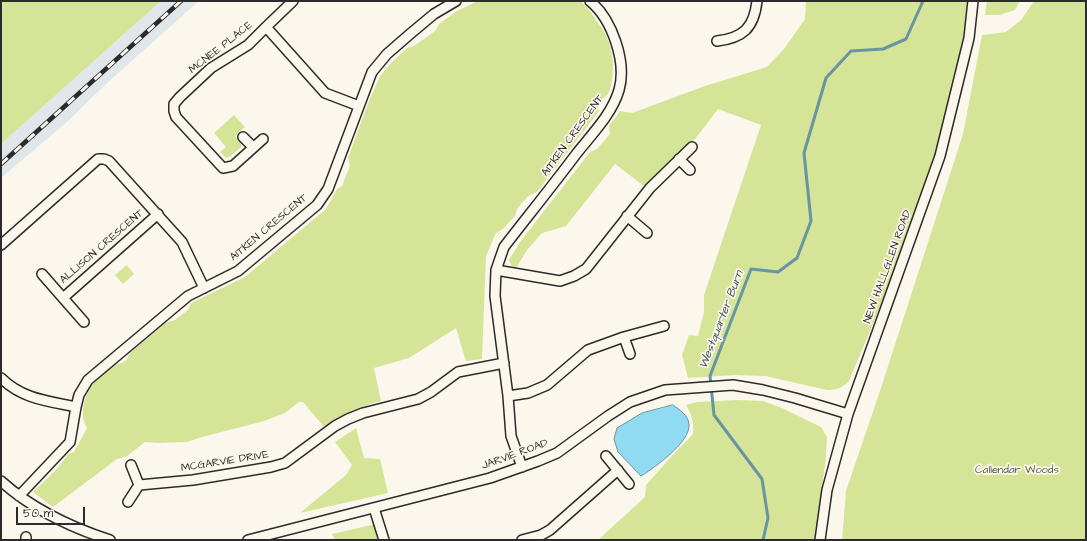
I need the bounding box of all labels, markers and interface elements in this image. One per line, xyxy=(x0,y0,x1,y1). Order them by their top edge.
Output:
street label: MCNEE PLACE xyxy=(187,19,255,77)
street label: AITKEN CRESCENT xyxy=(539,93,607,179)
street label: AITKEN CRESCENT xyxy=(227,192,311,264)
street label: ALLISON CRESCENT xyxy=(57,207,147,287)
street label: NEW HALLGLEN ROAD xyxy=(861,209,915,325)
water label: Westquarter Burn xyxy=(697,269,747,371)
street label: JARVIE ROAD xyxy=(480,437,550,473)
street label: MCGARVIE DRIVE xyxy=(180,449,270,475)
park label: Callendar Woods xyxy=(975,464,1059,478)
scale bar xyxy=(18,499,87,525)
text: 50 m xyxy=(23,505,53,522)

